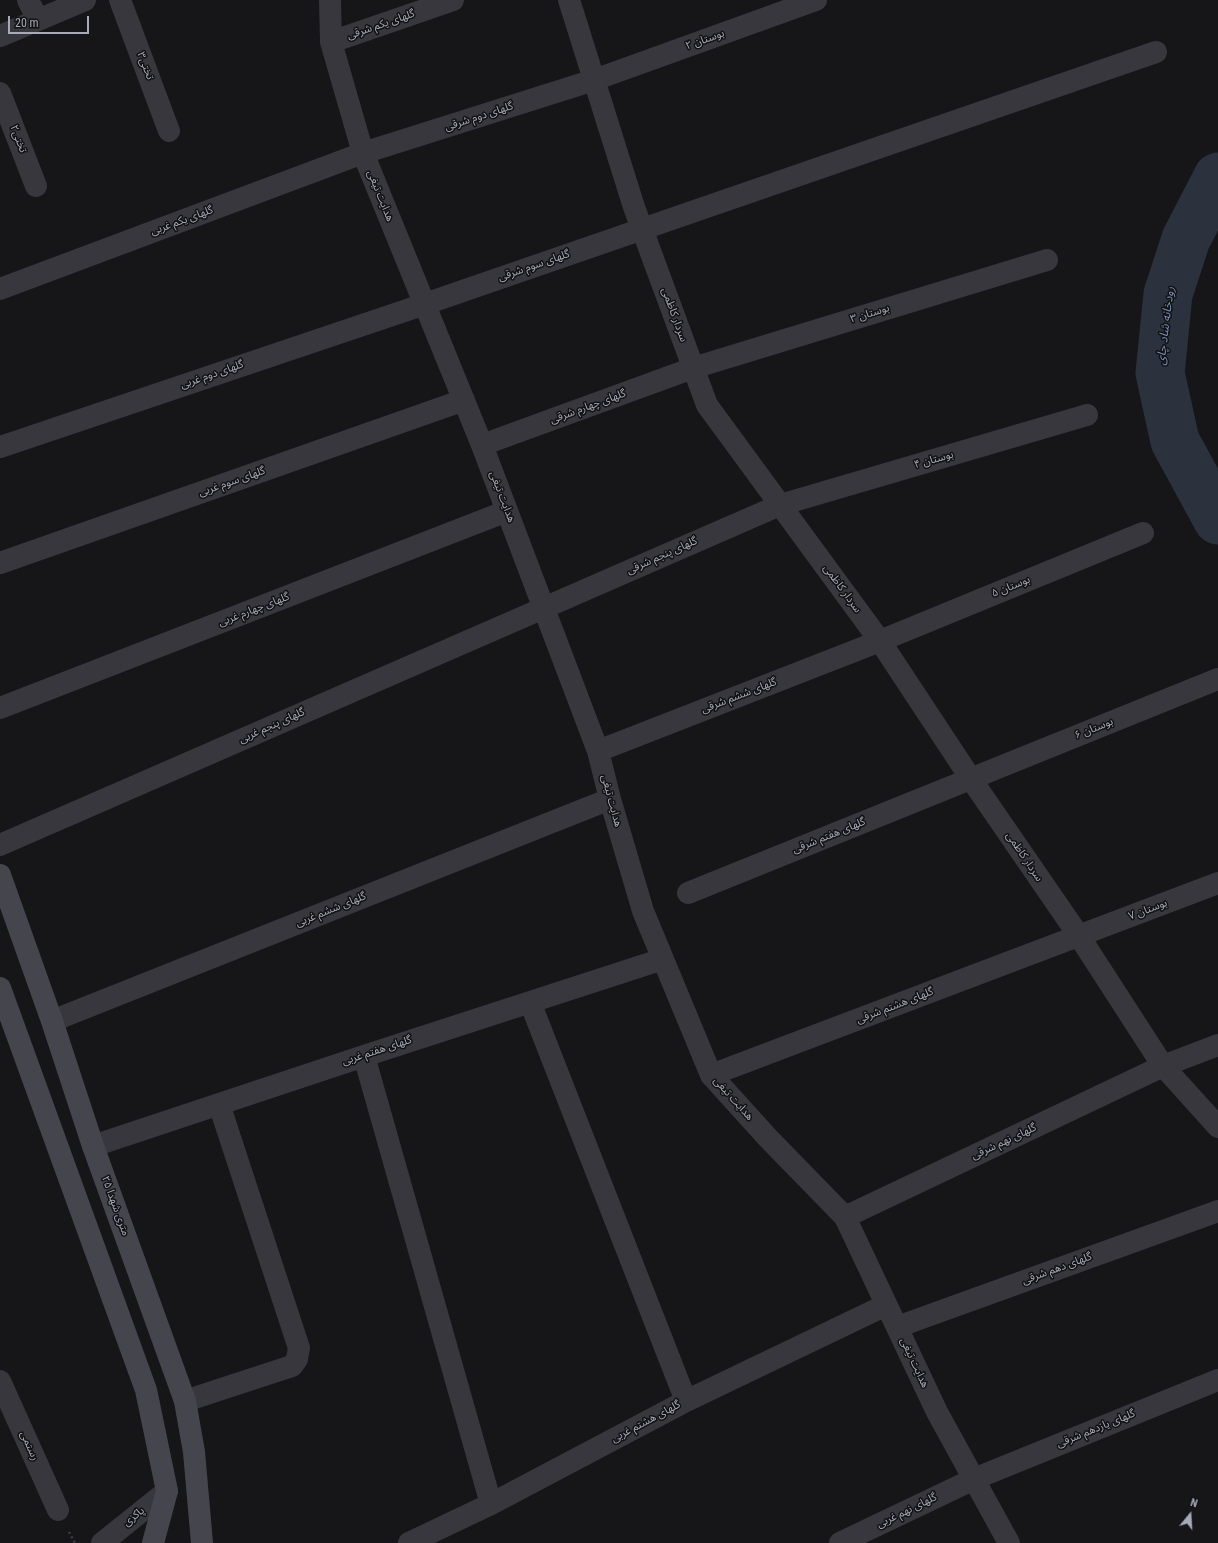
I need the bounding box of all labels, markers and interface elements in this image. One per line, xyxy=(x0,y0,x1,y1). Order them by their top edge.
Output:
street label: گلهای یکم شرقی xyxy=(345,7,417,43)
scale bar xyxy=(10,8,91,34)
text: 20 m xyxy=(15,16,39,30)
street label: بوستان ۲ xyxy=(684,27,726,53)
street label: تختی۳ xyxy=(134,50,156,82)
street label: گلهای دوم شرقی xyxy=(443,100,515,134)
street label: تختی۲ xyxy=(7,123,29,155)
street label: هدایت تیغی xyxy=(364,169,396,223)
street label: گلهای یکم غربی xyxy=(149,204,215,238)
street label: گلهای سوم شرقی xyxy=(496,248,572,284)
street label: سردار کاظمی xyxy=(658,286,690,344)
water label: رودخانه شاد چای xyxy=(1154,286,1178,366)
street label: بوستان ۳ xyxy=(849,302,891,326)
street label: گلهای دوم غربی xyxy=(179,358,245,392)
street label: گلهای چهارم شرقی xyxy=(548,387,628,427)
street label: بوستان ۴ xyxy=(913,448,955,472)
street label: گلهای سوم غربی xyxy=(197,464,267,500)
street label: هدایت تیغی xyxy=(486,470,518,524)
street label: گلهای پنجم شرقی xyxy=(625,535,699,577)
street label: سردار کاظمی xyxy=(820,562,864,616)
street label: بوستان ۵ xyxy=(990,573,1032,601)
street label: گلهای چهارم غربی xyxy=(217,590,291,630)
street label: گلهای ششم شرقی xyxy=(699,676,779,716)
street label: گلهای پنجم غربی xyxy=(237,706,307,746)
street label: بوستان ۶ xyxy=(1073,715,1115,743)
street label: هدایت تیغی xyxy=(598,773,624,829)
street label: گلهای هفتم شرقی xyxy=(790,815,868,857)
street label: سردار کاظمی xyxy=(1003,830,1045,884)
street label: گلهای ششم غربی xyxy=(294,890,368,930)
street label: بوستان ۷ xyxy=(1127,897,1169,923)
street label: گلهای هشتم شرقی xyxy=(855,985,935,1027)
street label: گلهای هفتم غربی xyxy=(340,1033,414,1069)
street label: هدایت تیغی xyxy=(710,1075,756,1123)
street label: گلهای نهم شرقی xyxy=(969,1121,1039,1163)
street label: ۲۵ متری شهدا xyxy=(98,1174,132,1238)
street label: گلهای دهم شرقی xyxy=(1020,1250,1094,1288)
street label: هدایت تیغی xyxy=(897,1336,931,1390)
street label: گلهای هشتم غربی xyxy=(609,1398,683,1446)
street label: گلهای یازدهم شرقی xyxy=(1055,1407,1137,1451)
street label: رستمی xyxy=(17,1429,41,1463)
street label: گلهای نهم غربی xyxy=(875,1491,939,1531)
north arrow xyxy=(1170,1495,1210,1535)
text: N xyxy=(1189,1496,1199,1510)
street label: پاکزی xyxy=(121,1504,147,1530)

